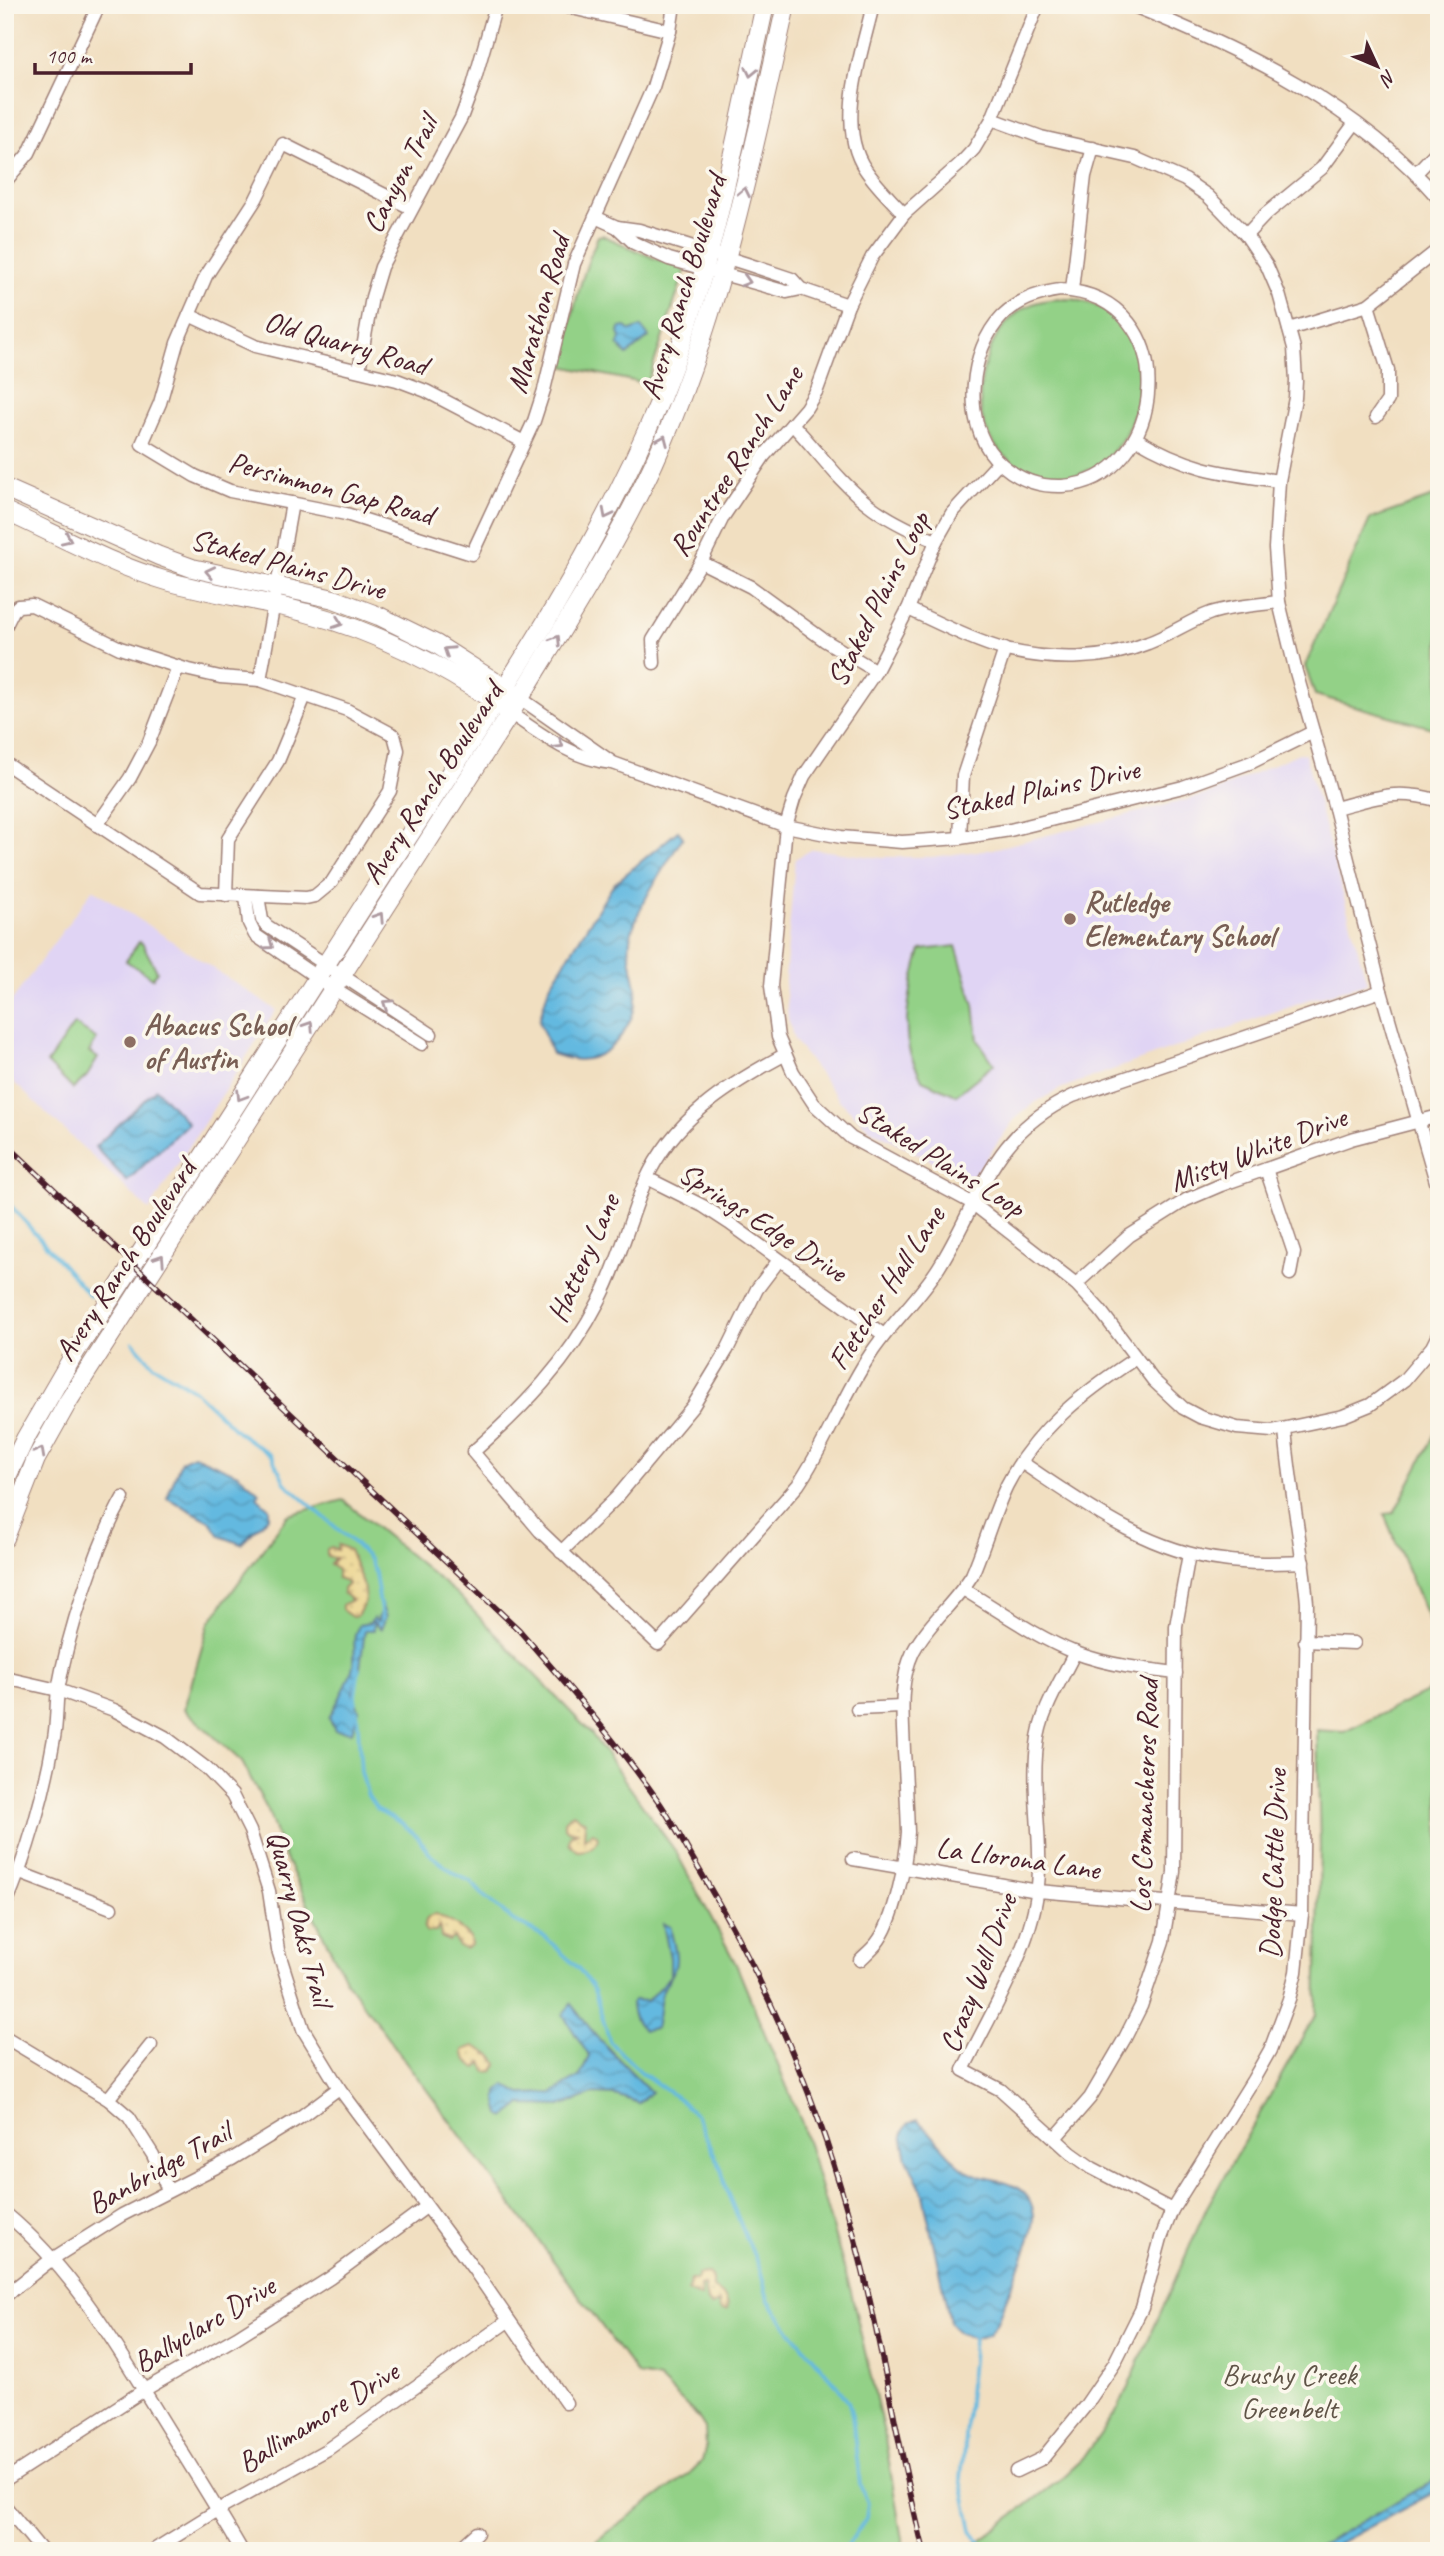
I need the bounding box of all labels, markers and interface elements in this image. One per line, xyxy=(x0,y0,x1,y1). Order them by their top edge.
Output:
scale bar xyxy=(35,32,191,76)
north arrow xyxy=(1342,32,1412,102)
text: 100 m xyxy=(46,43,93,69)
text: N xyxy=(1374,65,1401,92)
one-way arrow xyxy=(745,66,760,78)
street label: Canyon Trail xyxy=(353,104,449,239)
street label: Avery Ranch Boulevard xyxy=(631,166,736,404)
one-way arrow xyxy=(736,186,751,198)
street label: Marathon Road xyxy=(497,227,580,397)
one-way arrow xyxy=(740,272,752,287)
street label: Old Quarry Road xyxy=(260,302,436,386)
street label: Rountree Ranch Lane xyxy=(660,357,813,563)
one-way arrow xyxy=(655,434,669,446)
street label: Persimmon Gap Road xyxy=(224,442,442,535)
street label: Staked Plains Loop xyxy=(818,504,939,693)
one-way arrow xyxy=(602,507,616,519)
street label: Staked Plains Drive xyxy=(187,520,392,609)
one-way arrow xyxy=(60,531,73,545)
one-way arrow xyxy=(204,565,216,580)
one-way arrow xyxy=(332,615,344,629)
one-way arrow xyxy=(548,635,561,648)
one-way arrow xyxy=(442,647,455,660)
street label: Avery Ranch Boulevard xyxy=(353,672,514,891)
one-way arrow xyxy=(552,735,565,748)
street label: Staked Plains Drive xyxy=(939,749,1145,828)
place label: Rutledge Elementary School xyxy=(1084,883,1280,955)
one-way arrow xyxy=(371,911,384,924)
marker: Rutledge Elementary School xyxy=(1062,911,1078,927)
one-way arrow xyxy=(261,937,274,949)
one-way arrow xyxy=(382,1000,395,1012)
place label: Abacus School of Austin xyxy=(144,1006,297,1078)
one-way arrow xyxy=(301,1021,314,1034)
marker: Abacus School of Austin xyxy=(122,1034,138,1050)
one-way arrow xyxy=(236,1089,249,1102)
street label: Staked Plains Loop xyxy=(850,1092,1034,1227)
street label: Misty White Drive xyxy=(1164,1097,1354,1200)
street label: Avery Ranch Boulevard xyxy=(46,1149,207,1368)
street label: Springs Edge Drive xyxy=(672,1154,856,1292)
street label: Hattery Lane xyxy=(538,1186,629,1328)
street label: Fletcher Hall Lane xyxy=(819,1197,954,1377)
one-way arrow xyxy=(152,1254,164,1267)
one-way arrow xyxy=(32,1447,45,1460)
street label: Los Comancheros Road xyxy=(1121,1674,1167,1914)
street label: Dodge Cattle Drive xyxy=(1251,1766,1295,1960)
street label: Quarry Oaks Trail xyxy=(258,1826,343,2014)
street label: La Llorona Lane xyxy=(934,1828,1105,1889)
street label: Crazy Well Drive xyxy=(930,1886,1026,2058)
street label: Banbridge Trail xyxy=(81,2111,242,2223)
street label: Ballyclarc Drive xyxy=(126,2266,284,2381)
street label: Ballimamore Drive xyxy=(230,2351,407,2482)
park label: Brushy Creek Greenbelt xyxy=(1222,2355,1358,2427)

